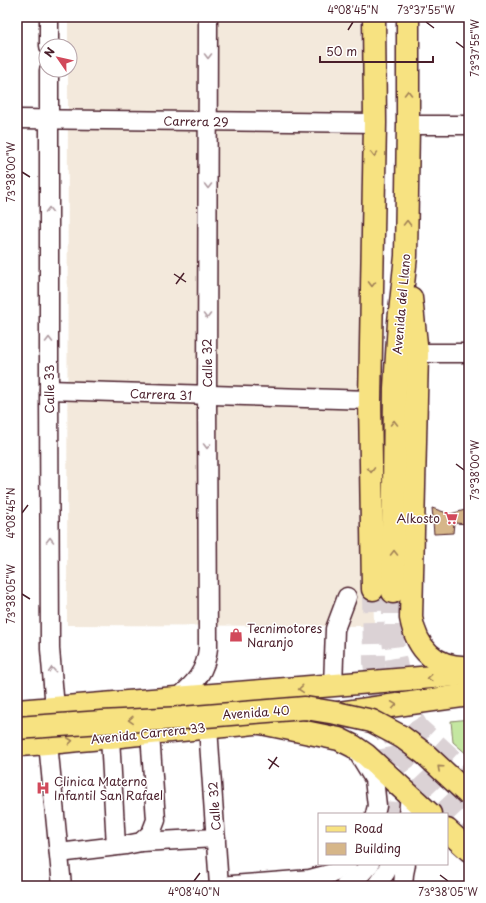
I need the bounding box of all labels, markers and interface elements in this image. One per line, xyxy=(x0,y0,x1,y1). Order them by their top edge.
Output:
text: 4°08'45"N xyxy=(327,2,379,17)
text: 73°37'55"W xyxy=(397,2,455,17)
text: 73°37'55"W xyxy=(467,19,482,77)
north arrow xyxy=(38,38,78,78)
scale bar xyxy=(320,38,433,64)
text: 50 m xyxy=(326,42,357,60)
text: N xyxy=(40,44,59,60)
one-way arrow xyxy=(204,53,212,59)
one-way arrow xyxy=(404,90,412,96)
street label: Carrera 29 xyxy=(163,111,229,131)
text: 73°38'00"W xyxy=(3,141,18,202)
one-way arrow xyxy=(370,151,378,157)
one-way arrow xyxy=(204,183,212,189)
one-way arrow xyxy=(45,207,53,213)
one-way arrow xyxy=(402,220,411,226)
street label: Avenida del Llano xyxy=(388,253,414,355)
one-way arrow xyxy=(368,281,376,287)
one-way arrow xyxy=(203,313,211,319)
one-way arrow xyxy=(45,337,53,343)
street label: Calle 32 xyxy=(198,338,216,388)
street label: Calle 33 xyxy=(40,365,58,413)
street label: Carrera 31 xyxy=(130,384,192,404)
one-way arrow xyxy=(390,420,398,426)
text: 73°38'00"W xyxy=(467,439,482,500)
one-way arrow xyxy=(203,443,211,449)
one-way arrow xyxy=(367,467,375,473)
text: 4°08'45"N xyxy=(3,487,18,539)
place label: Alkosto xyxy=(396,509,440,527)
supermarket icon: Alkosto xyxy=(443,510,459,526)
one-way arrow xyxy=(46,537,54,543)
one-way arrow xyxy=(389,550,398,556)
text: 73°38'05"W xyxy=(3,564,18,624)
place label: Tecnimotores Naranjo xyxy=(247,619,323,651)
shop icon: Tecnimotores Naranjo xyxy=(228,627,244,643)
one-way arrow xyxy=(48,667,57,673)
one-way arrow xyxy=(427,673,433,682)
one-way arrow xyxy=(298,684,304,693)
street label: Avenida 40 xyxy=(222,701,290,723)
one-way arrow xyxy=(391,701,397,710)
one-way arrow xyxy=(128,716,134,724)
street label: Avenida Carrera 33 xyxy=(90,718,206,748)
one-way arrow xyxy=(67,736,73,745)
one-way arrow xyxy=(438,766,445,773)
place label: Clinica Materno Infantil San Rafael xyxy=(54,772,163,804)
hospital icon: Clinica Materno Infantil San Rafael xyxy=(35,780,51,796)
street label: Calle 32 xyxy=(203,781,225,831)
legend xyxy=(318,813,448,865)
text: Road xyxy=(354,819,383,837)
text: Building xyxy=(354,839,401,857)
text: 4°08'40"N xyxy=(168,884,220,899)
text: 73°38'05"W xyxy=(418,884,478,899)

